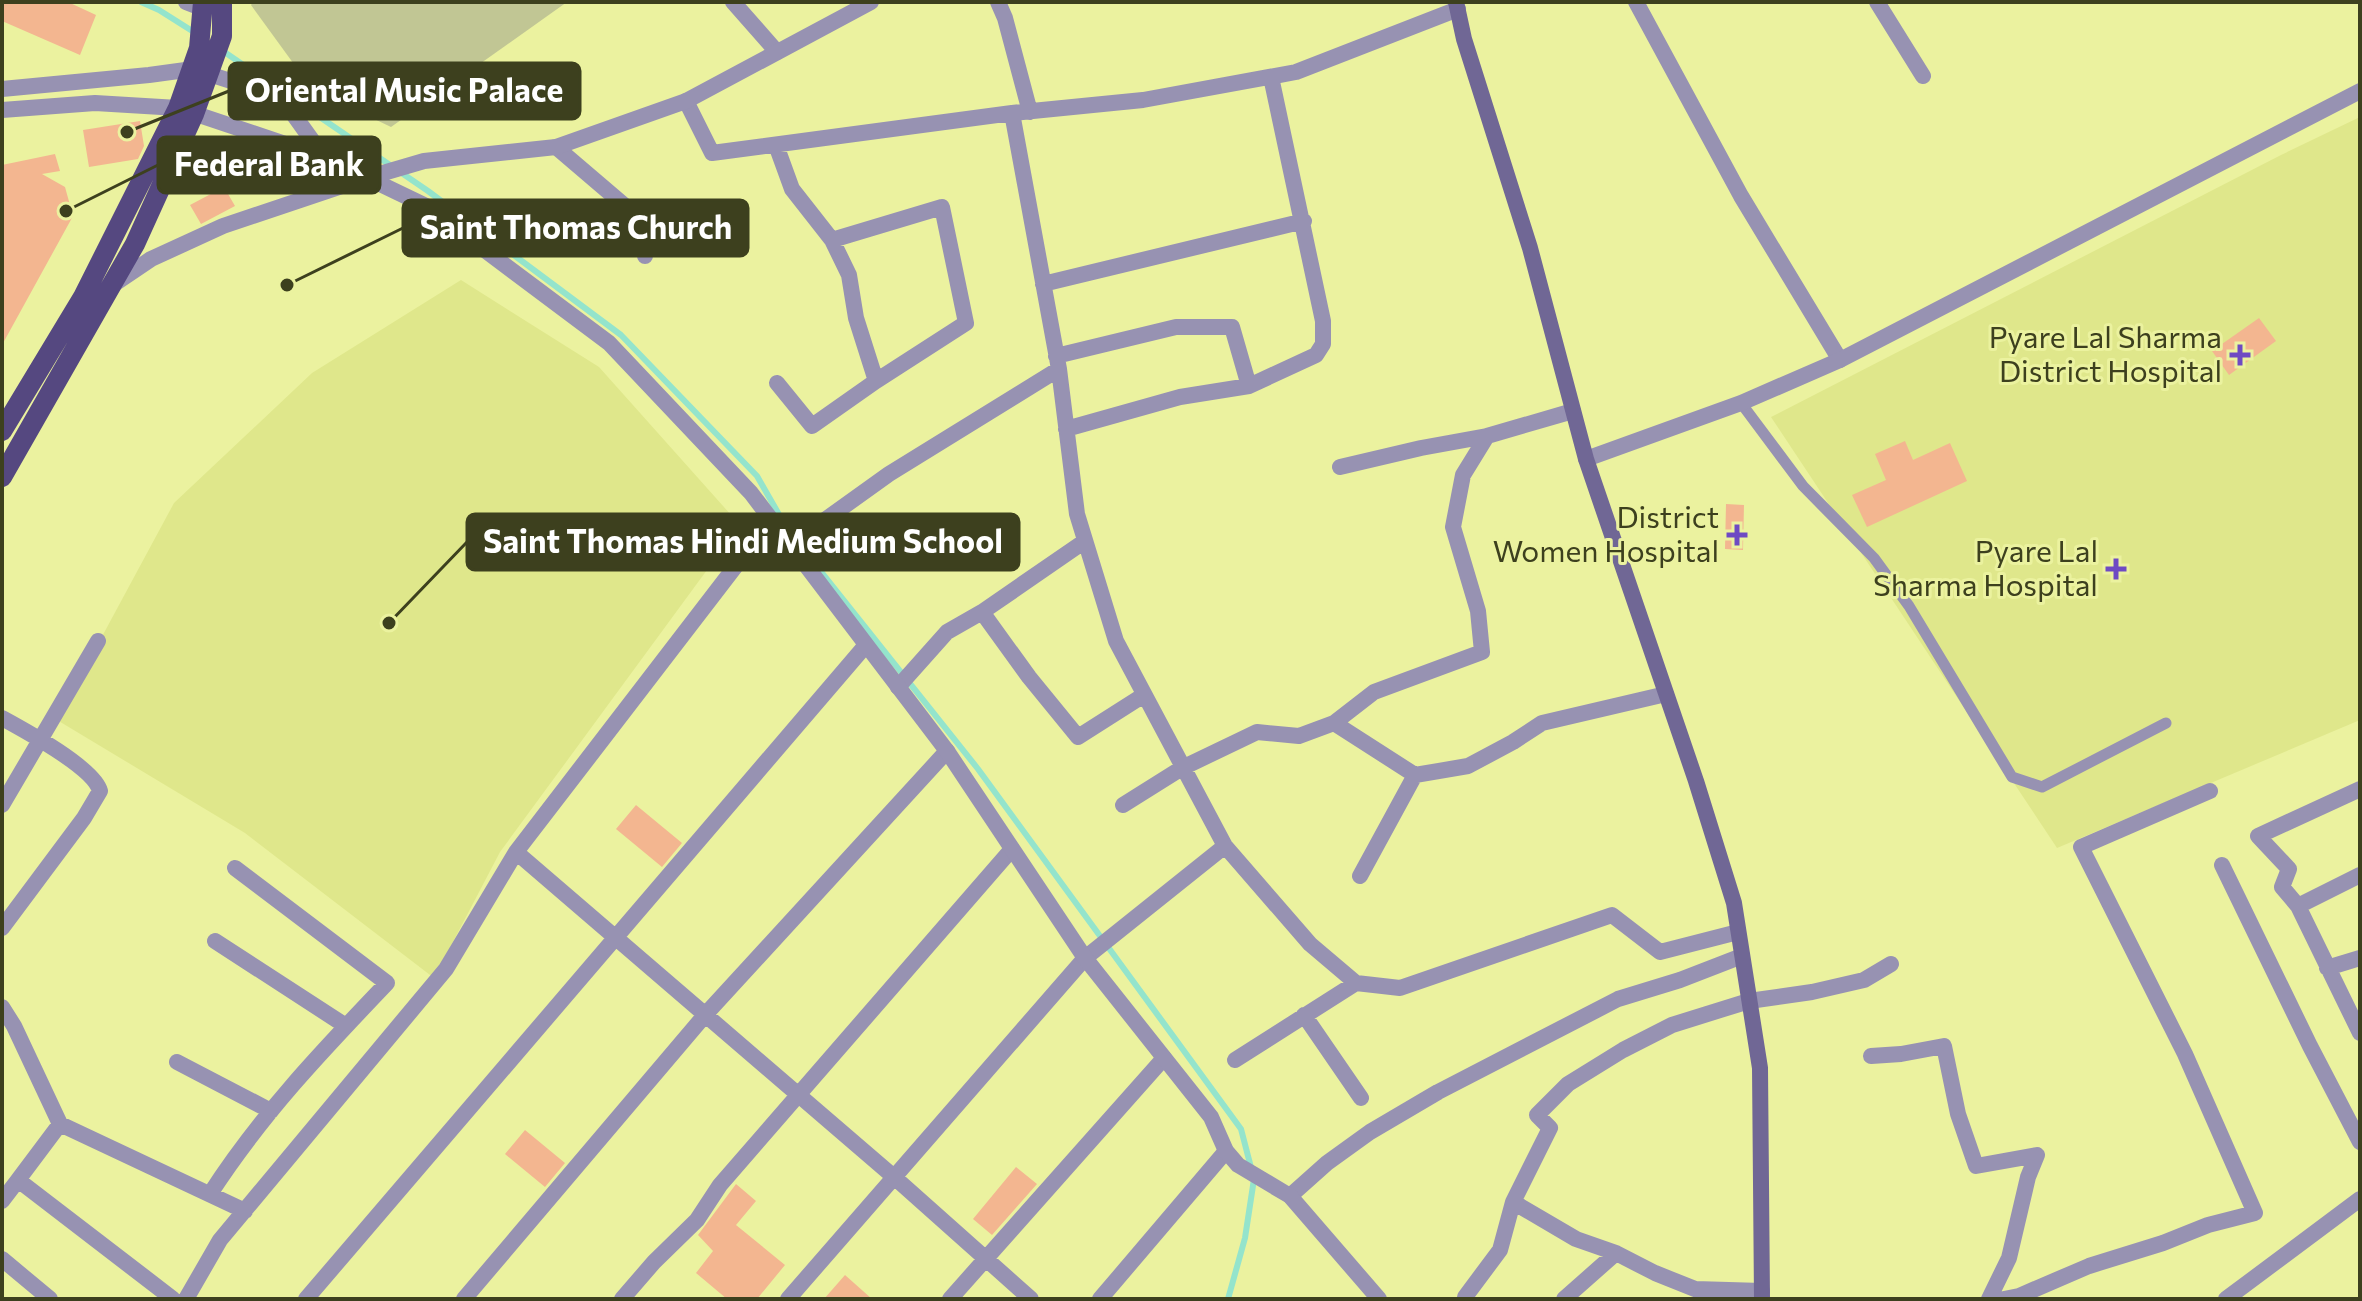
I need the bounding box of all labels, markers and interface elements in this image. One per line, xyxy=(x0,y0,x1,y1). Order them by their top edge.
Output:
callout: Oriental Music Palace xyxy=(229,63,580,119)
text: Oriental Music Palace xyxy=(245,69,563,109)
callout: Federal Bank xyxy=(158,137,380,193)
text: Federal Bank xyxy=(174,143,365,183)
callout: Saint Thomas Church xyxy=(403,200,748,256)
text: Saint Thomas Church xyxy=(420,206,732,246)
place label: Pyare Lal Sharma District Hospital xyxy=(1989,317,2222,388)
marker: Pyare Lal Sharma District Hospital xyxy=(2229,344,2251,366)
place label: District Women Hospital xyxy=(1493,497,1719,568)
callout: Saint Thomas Hindi Medium School xyxy=(467,514,1019,570)
text: Saint Thomas Hindi Medium School xyxy=(483,520,1003,560)
marker: District Women Hospital xyxy=(1726,524,1748,546)
place label: Pyare Lal Sharma Hospital xyxy=(1873,531,2098,602)
marker: Pyare Lal Sharma Hospital xyxy=(2105,558,2127,580)

